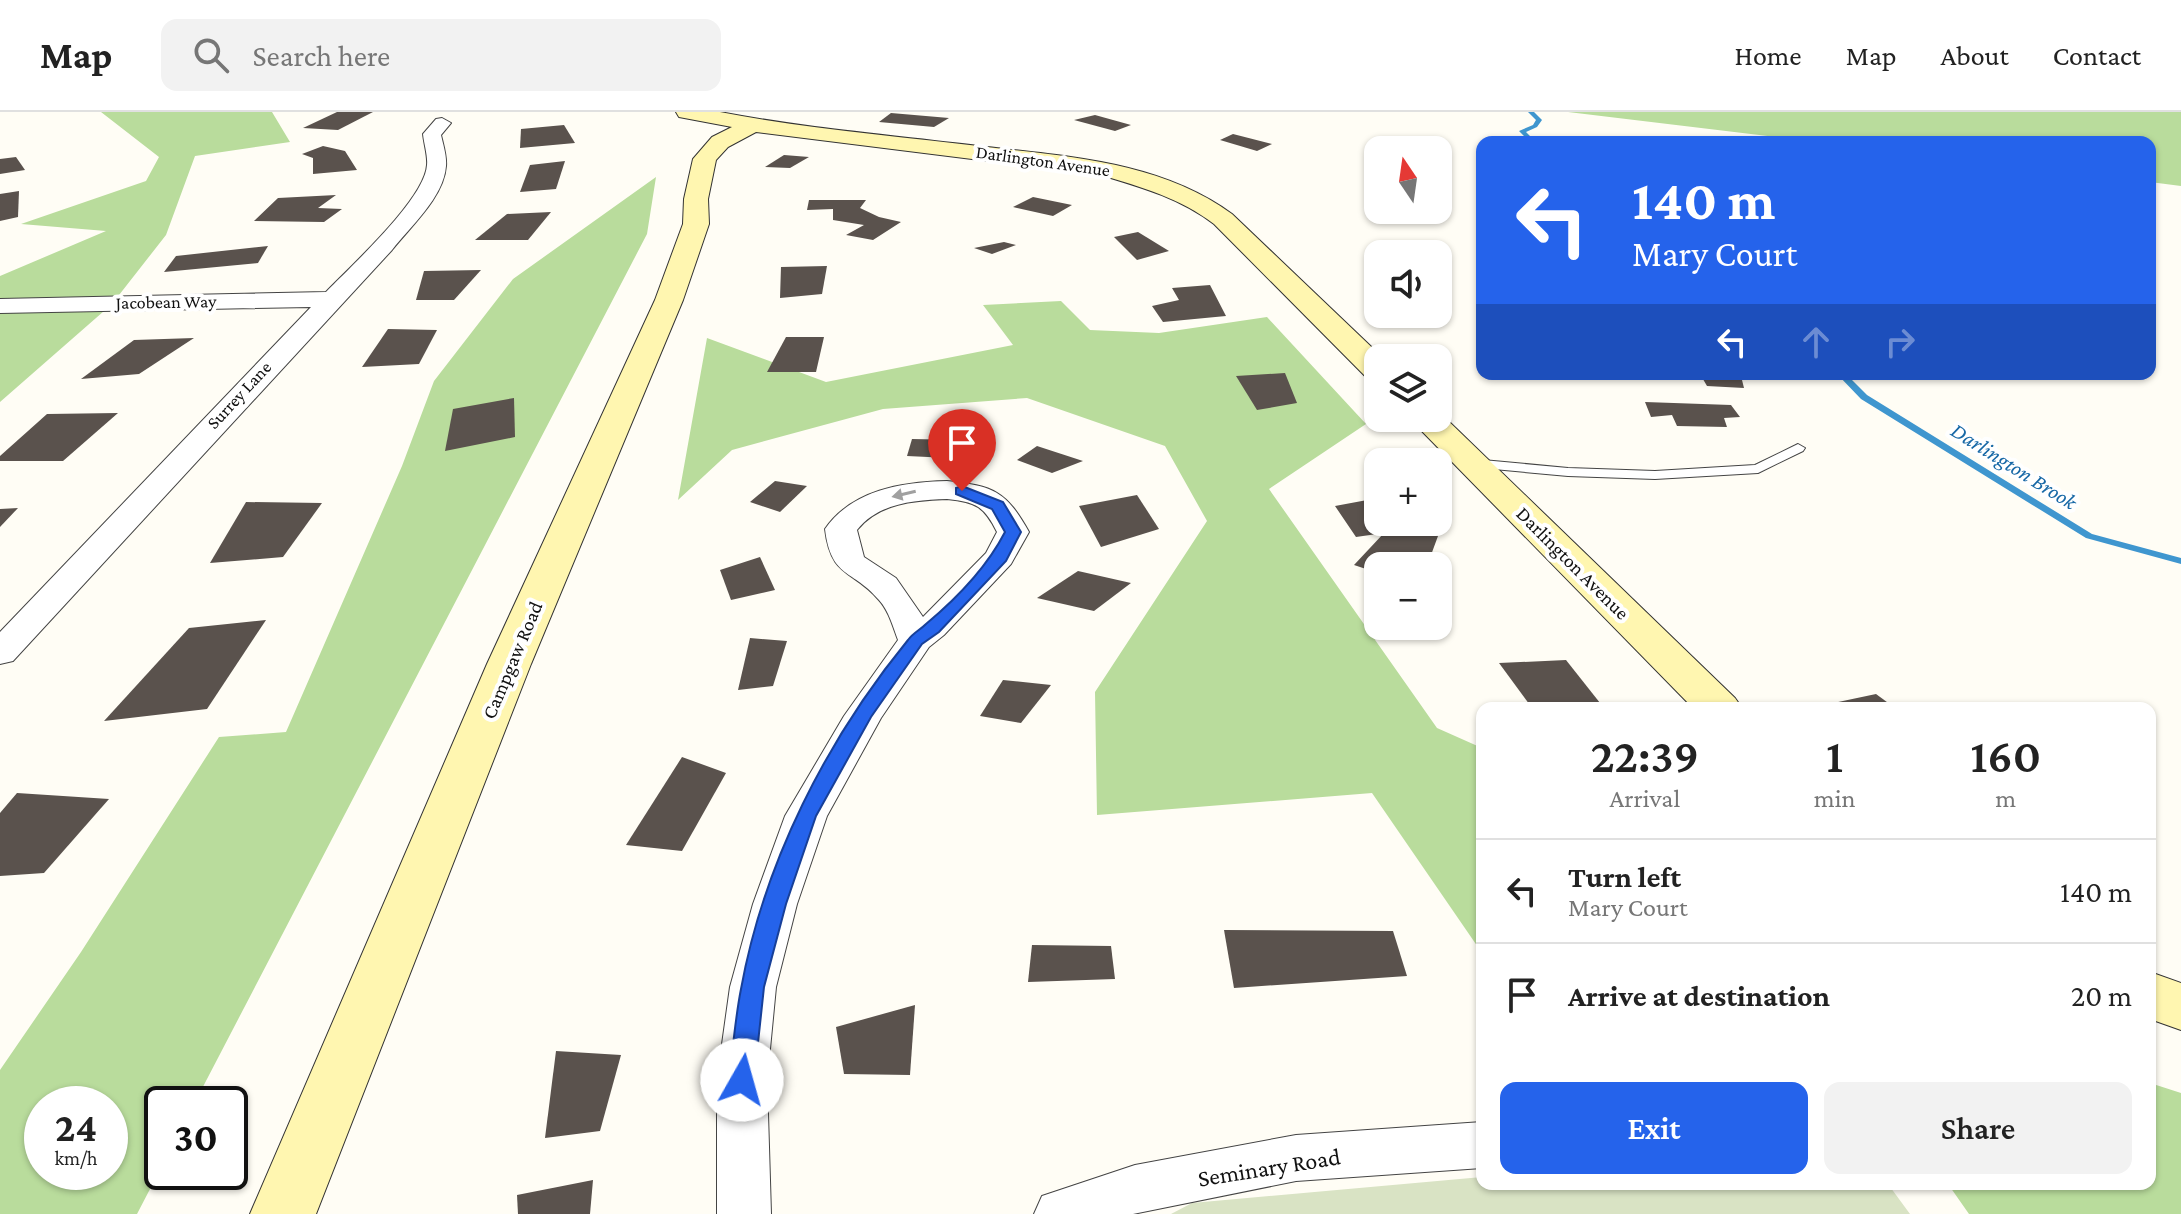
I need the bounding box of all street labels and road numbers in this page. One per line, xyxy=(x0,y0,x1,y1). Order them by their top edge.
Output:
street label: Darlington Avenue xyxy=(975,142,1111,180)
street label: Jacobean Way xyxy=(113,291,217,313)
street label: Surrey Lane xyxy=(203,357,275,433)
street label: Darlington Avenue xyxy=(1511,502,1634,625)
street label: Campgaw Road xyxy=(477,598,548,722)
street label: Seminary Road xyxy=(1196,1142,1343,1192)

